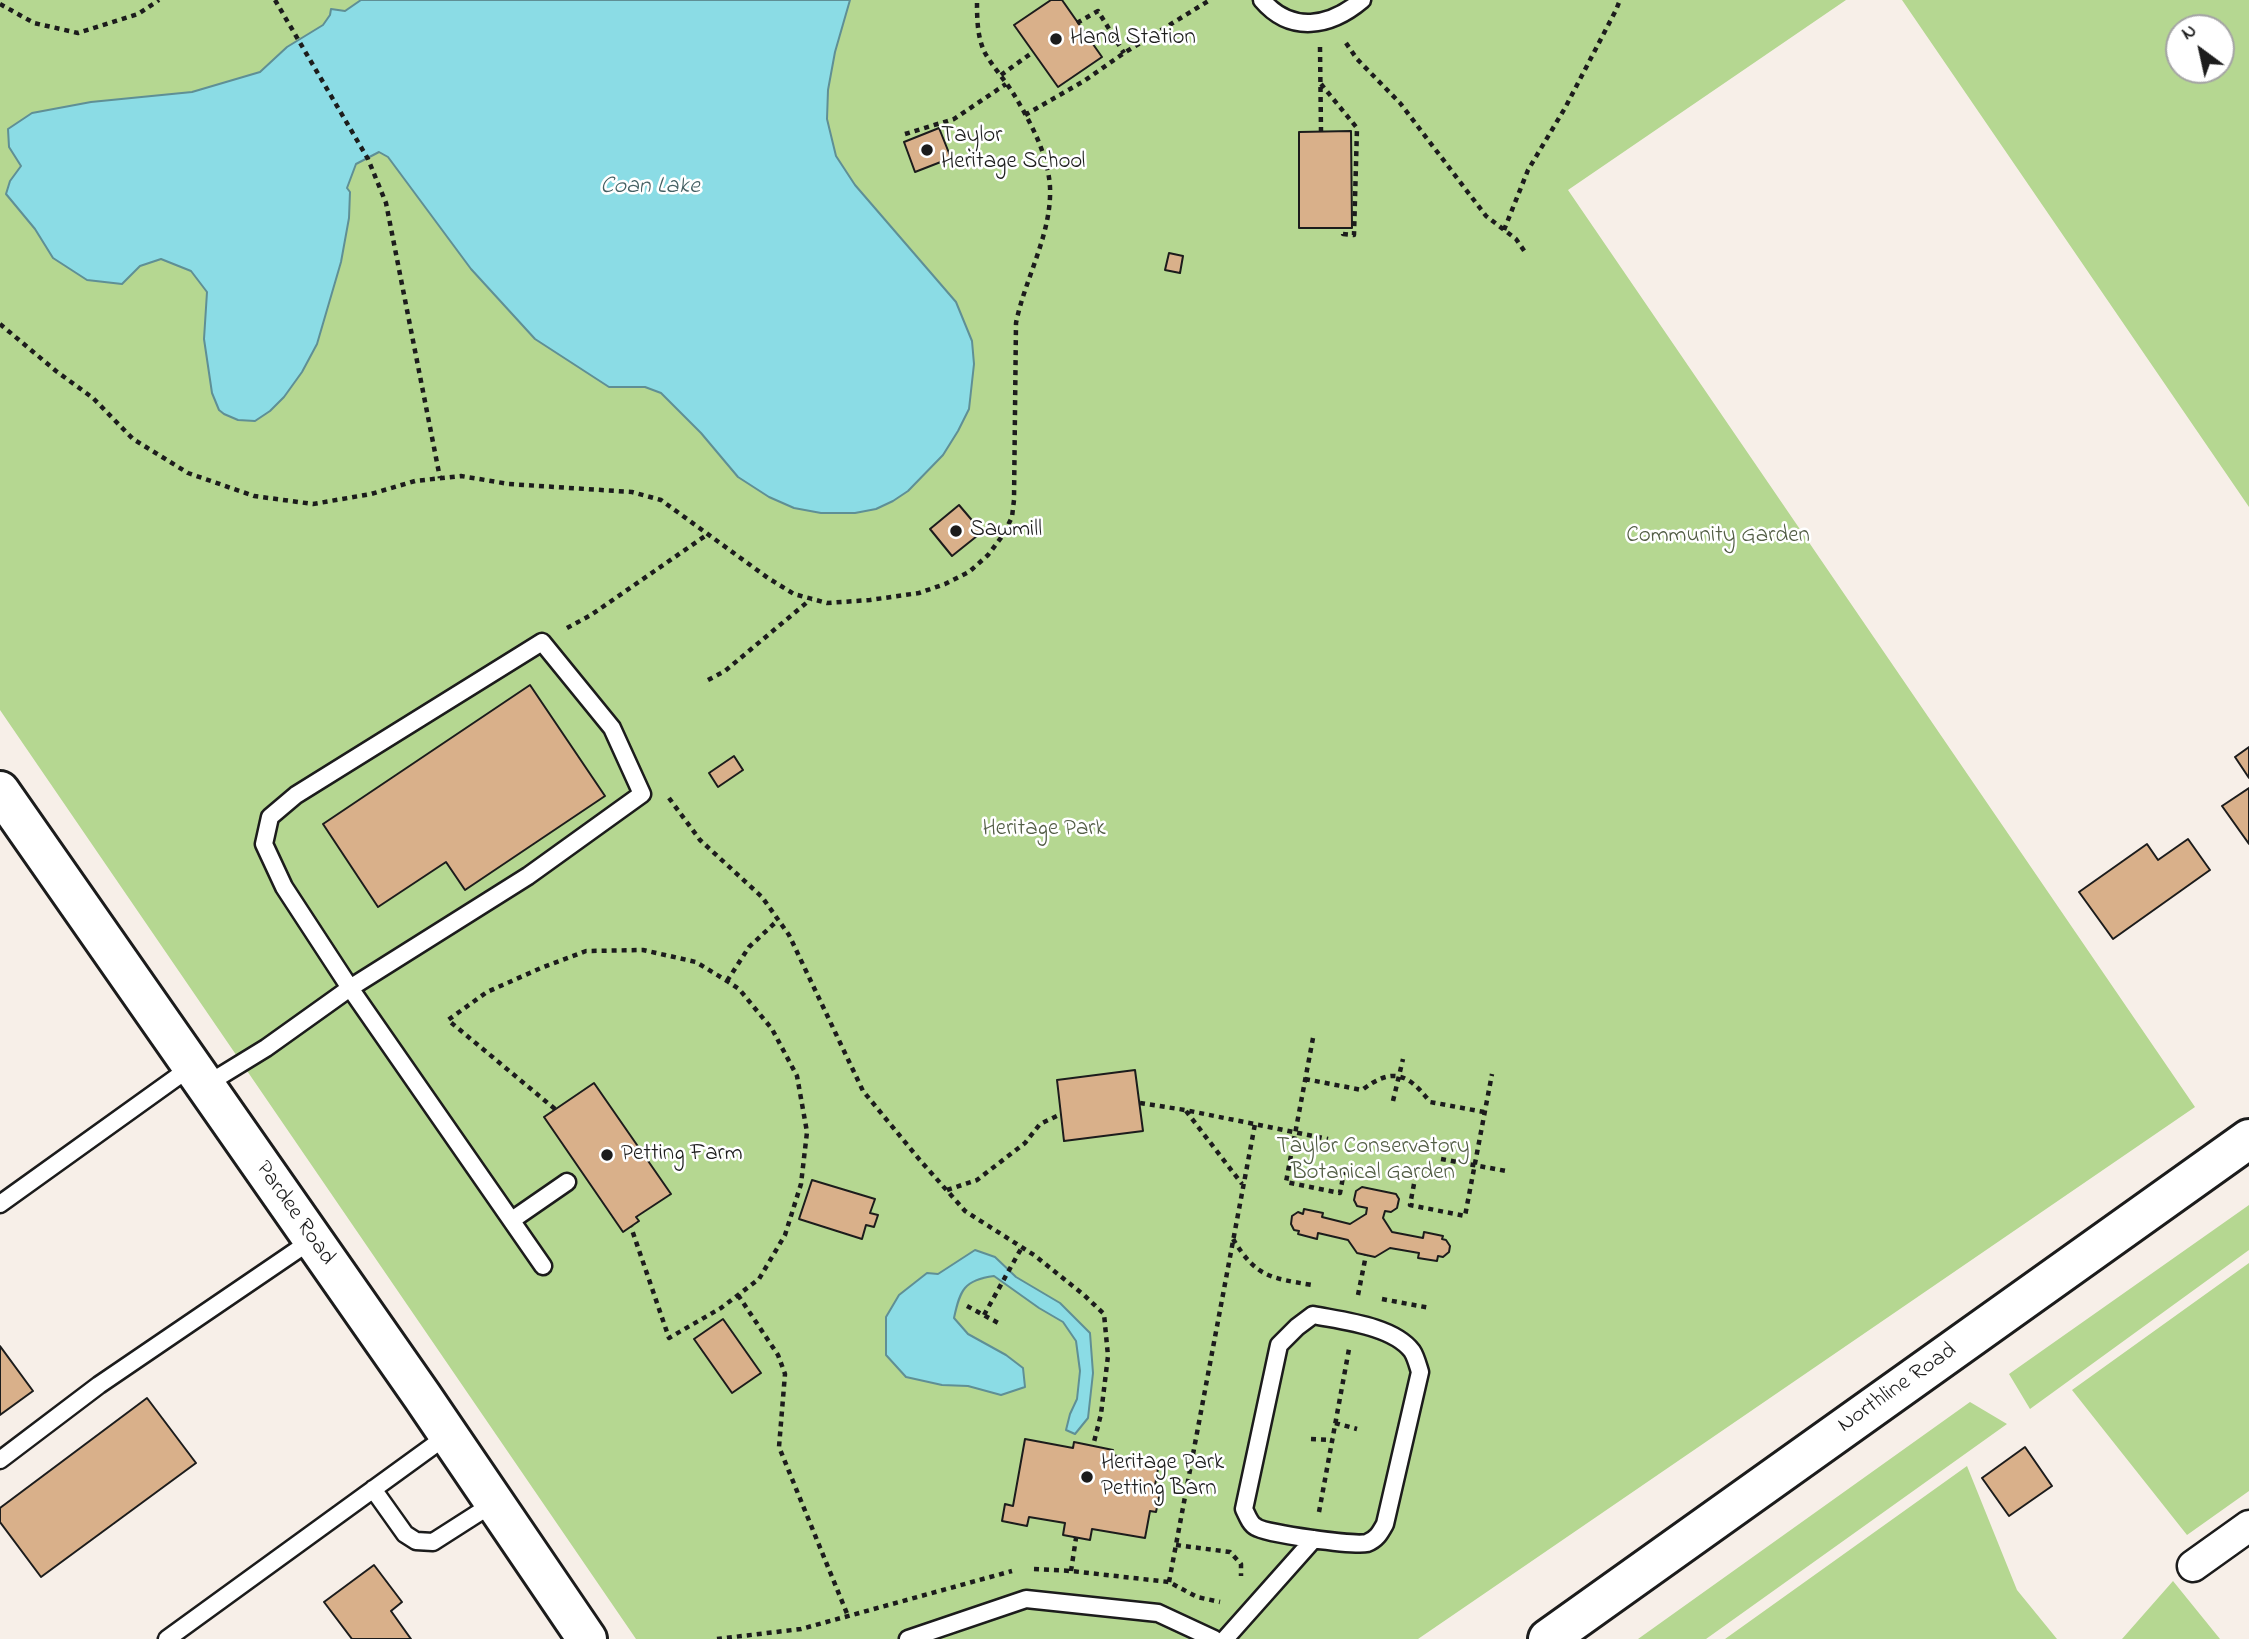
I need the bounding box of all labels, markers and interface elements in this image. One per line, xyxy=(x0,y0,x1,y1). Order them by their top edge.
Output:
north arrow xyxy=(2165,14,2235,84)
text: N xyxy=(2177,18,2202,47)
place label: Hand Station xyxy=(1070,25,1196,53)
marker: Hand Station xyxy=(1048,31,1064,47)
place label: Taylor Heritage School xyxy=(941,123,1085,177)
marker: Taylor Heritage School xyxy=(919,142,935,158)
water label: Coan Lake xyxy=(600,174,700,202)
place label: Sawmill xyxy=(970,517,1042,545)
marker: Sawmill xyxy=(948,523,964,539)
park label: Community Garden xyxy=(1626,523,1810,551)
park label: Heritage Park xyxy=(982,816,1106,844)
park label: Taylor Conservatory Botanical Garden xyxy=(1276,1134,1470,1188)
place label: Petting Farm xyxy=(621,1141,743,1169)
marker: Petting Farm xyxy=(599,1147,615,1163)
street label: Pardee Road xyxy=(248,1157,340,1271)
street label: Northline Road xyxy=(1833,1338,1963,1440)
place label: Heritage Park Petting Barn xyxy=(1101,1450,1224,1504)
marker: Heritage Park Petting Barn xyxy=(1079,1469,1095,1485)

